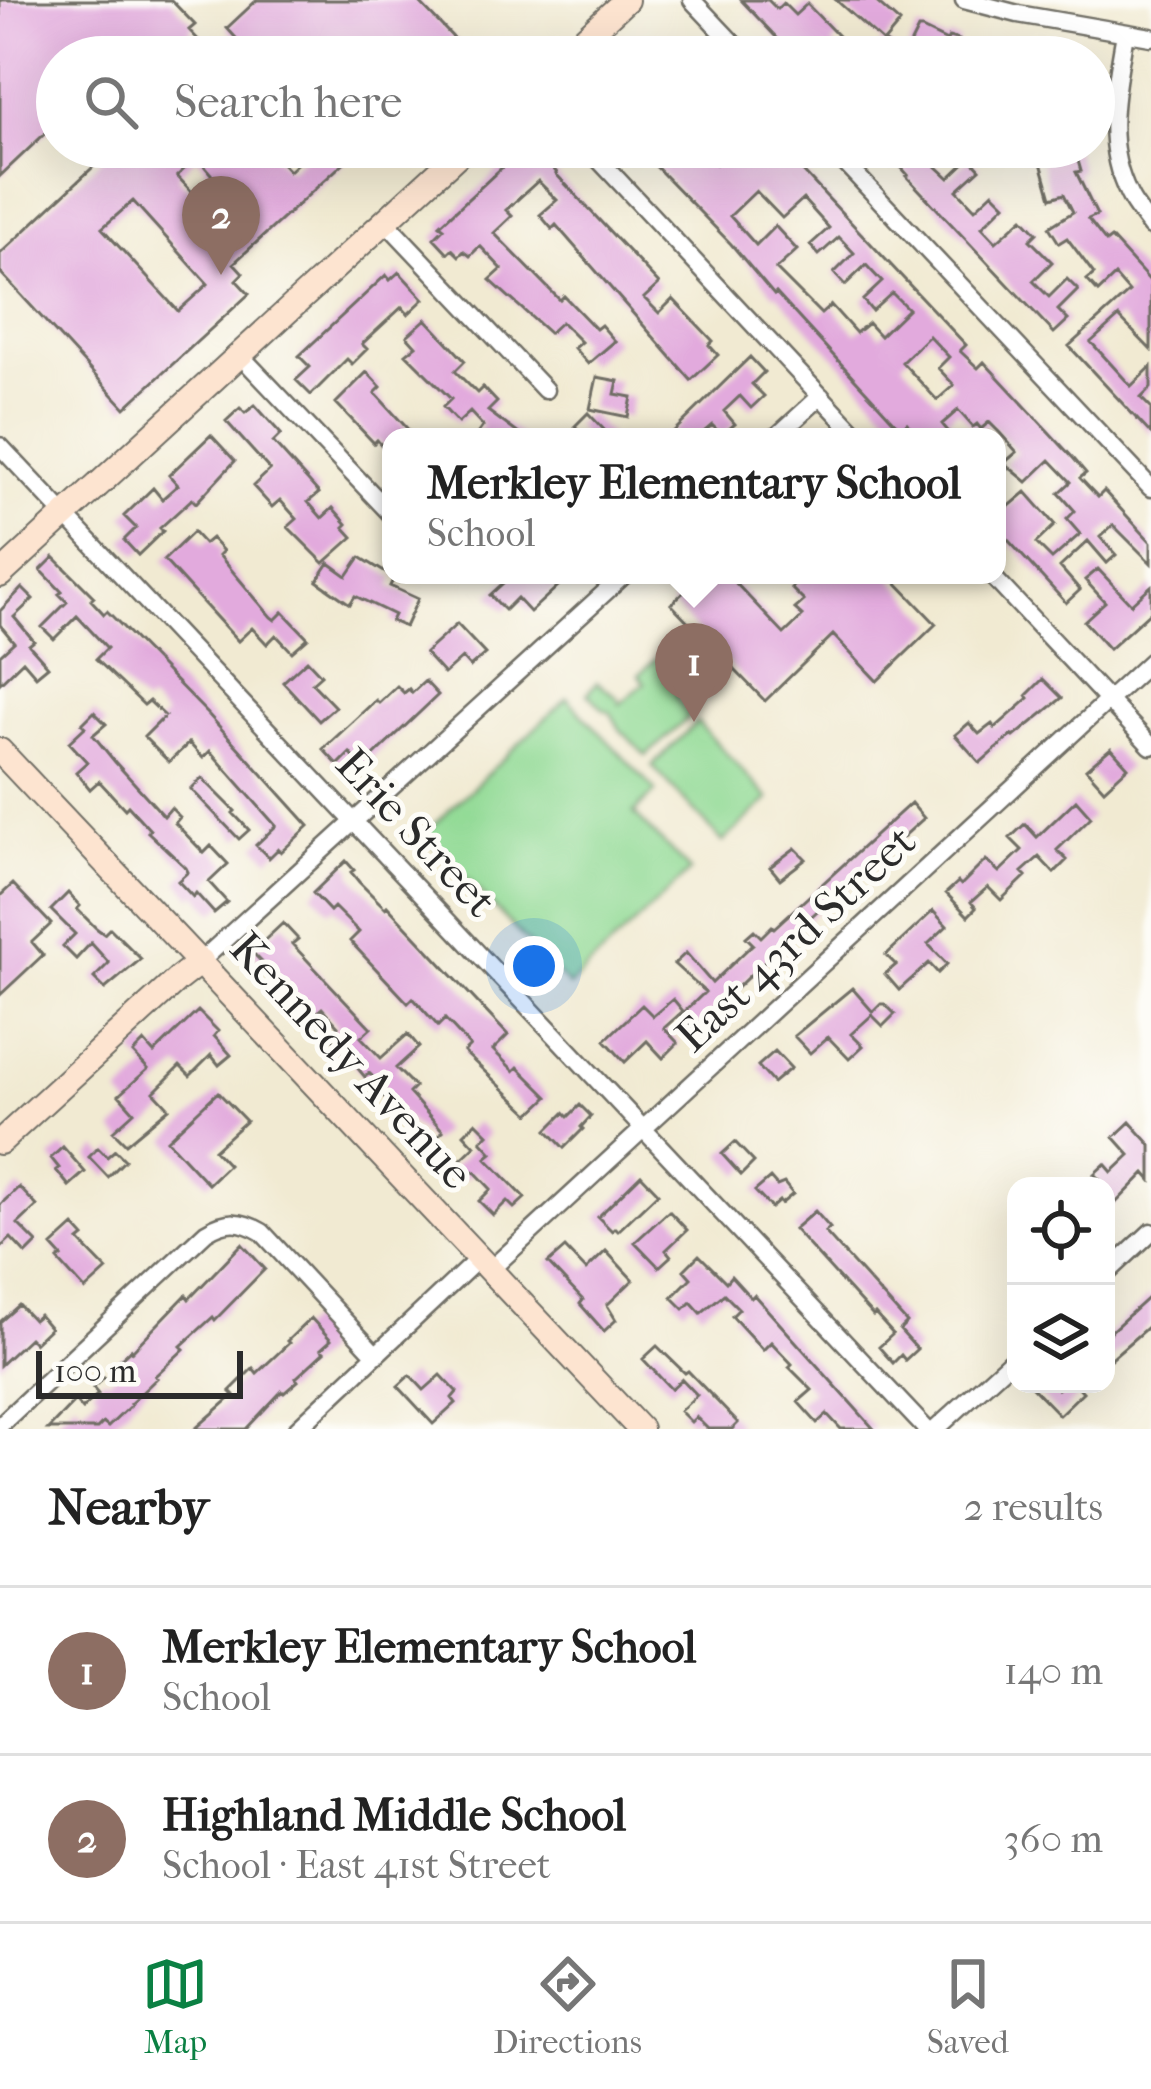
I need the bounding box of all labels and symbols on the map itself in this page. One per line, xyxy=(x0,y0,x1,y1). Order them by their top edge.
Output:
pin: 2 xyxy=(182,176,260,275)
pin: 1 xyxy=(655,623,733,722)
street label: Erie Street xyxy=(325,738,507,928)
street label: East 43rd Street xyxy=(666,815,926,1063)
street label: Kennedy Avenue xyxy=(219,922,483,1200)
your location xyxy=(504,936,564,996)
scale bar xyxy=(36,1345,243,1398)

